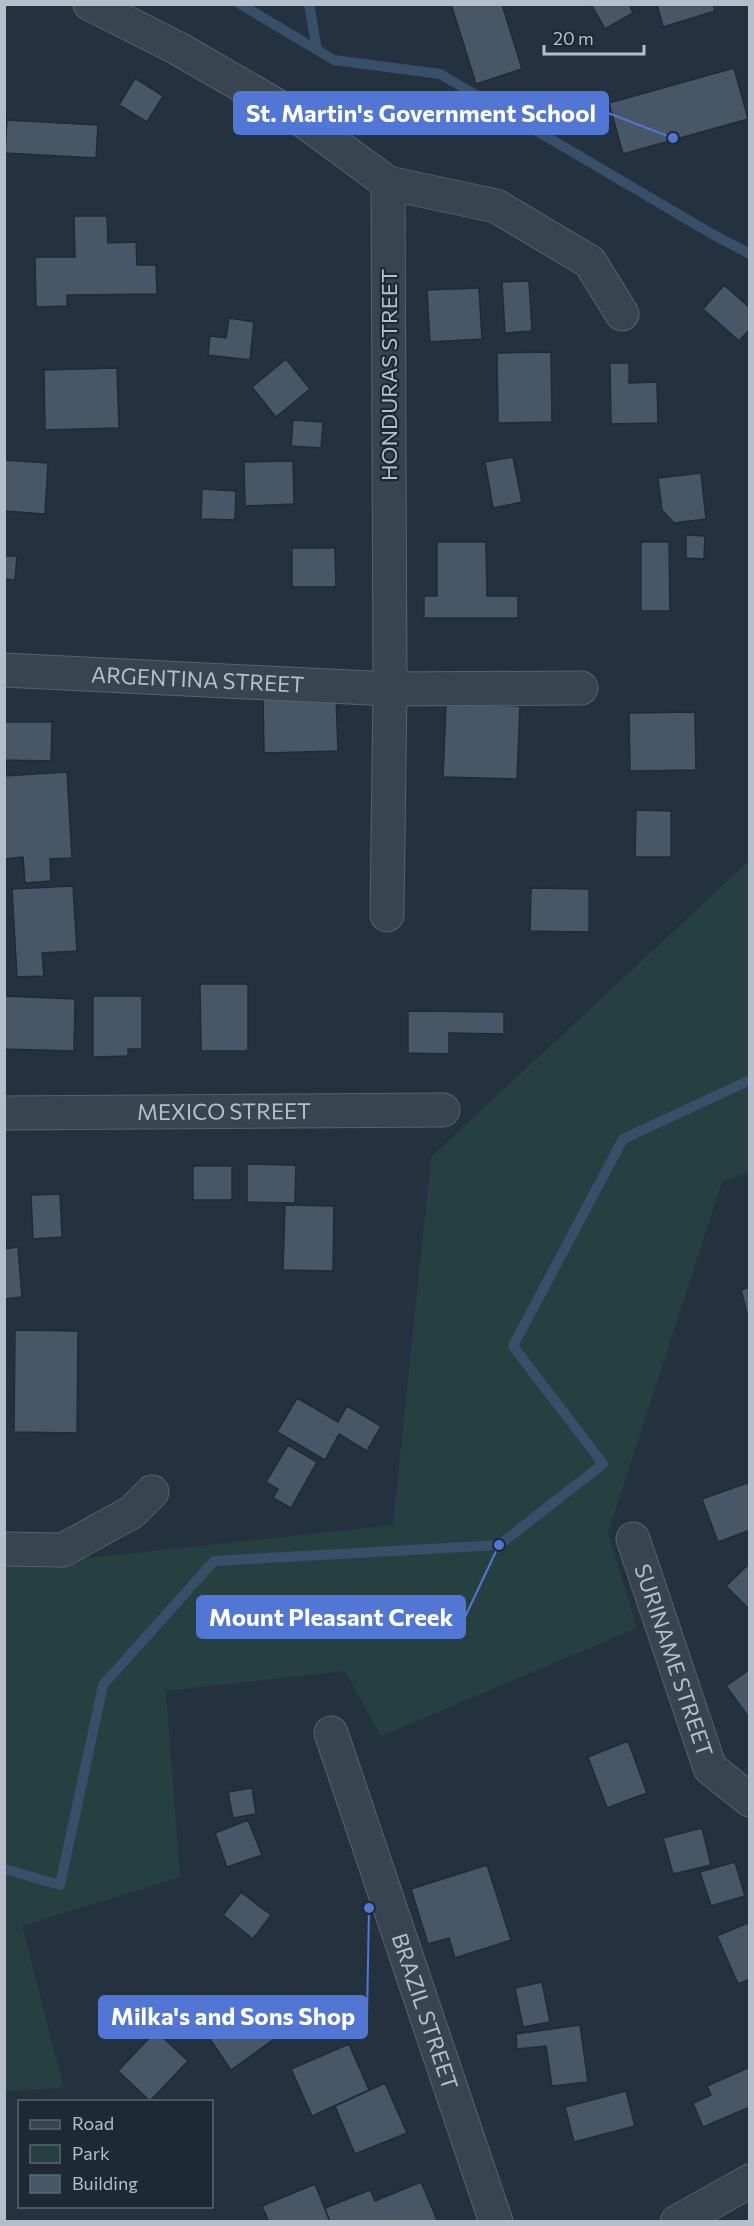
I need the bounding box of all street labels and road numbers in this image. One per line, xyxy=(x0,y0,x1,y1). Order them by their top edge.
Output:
street label: HONDURAS STREET xyxy=(375,269,402,481)
street label: ARGENTINA STREET xyxy=(91,660,305,698)
street label: MEXICO STREET xyxy=(137,1097,311,1125)
street label: SURINAME STREET xyxy=(629,1560,719,1760)
street label: BRAZIL STREET xyxy=(387,1930,464,2093)

